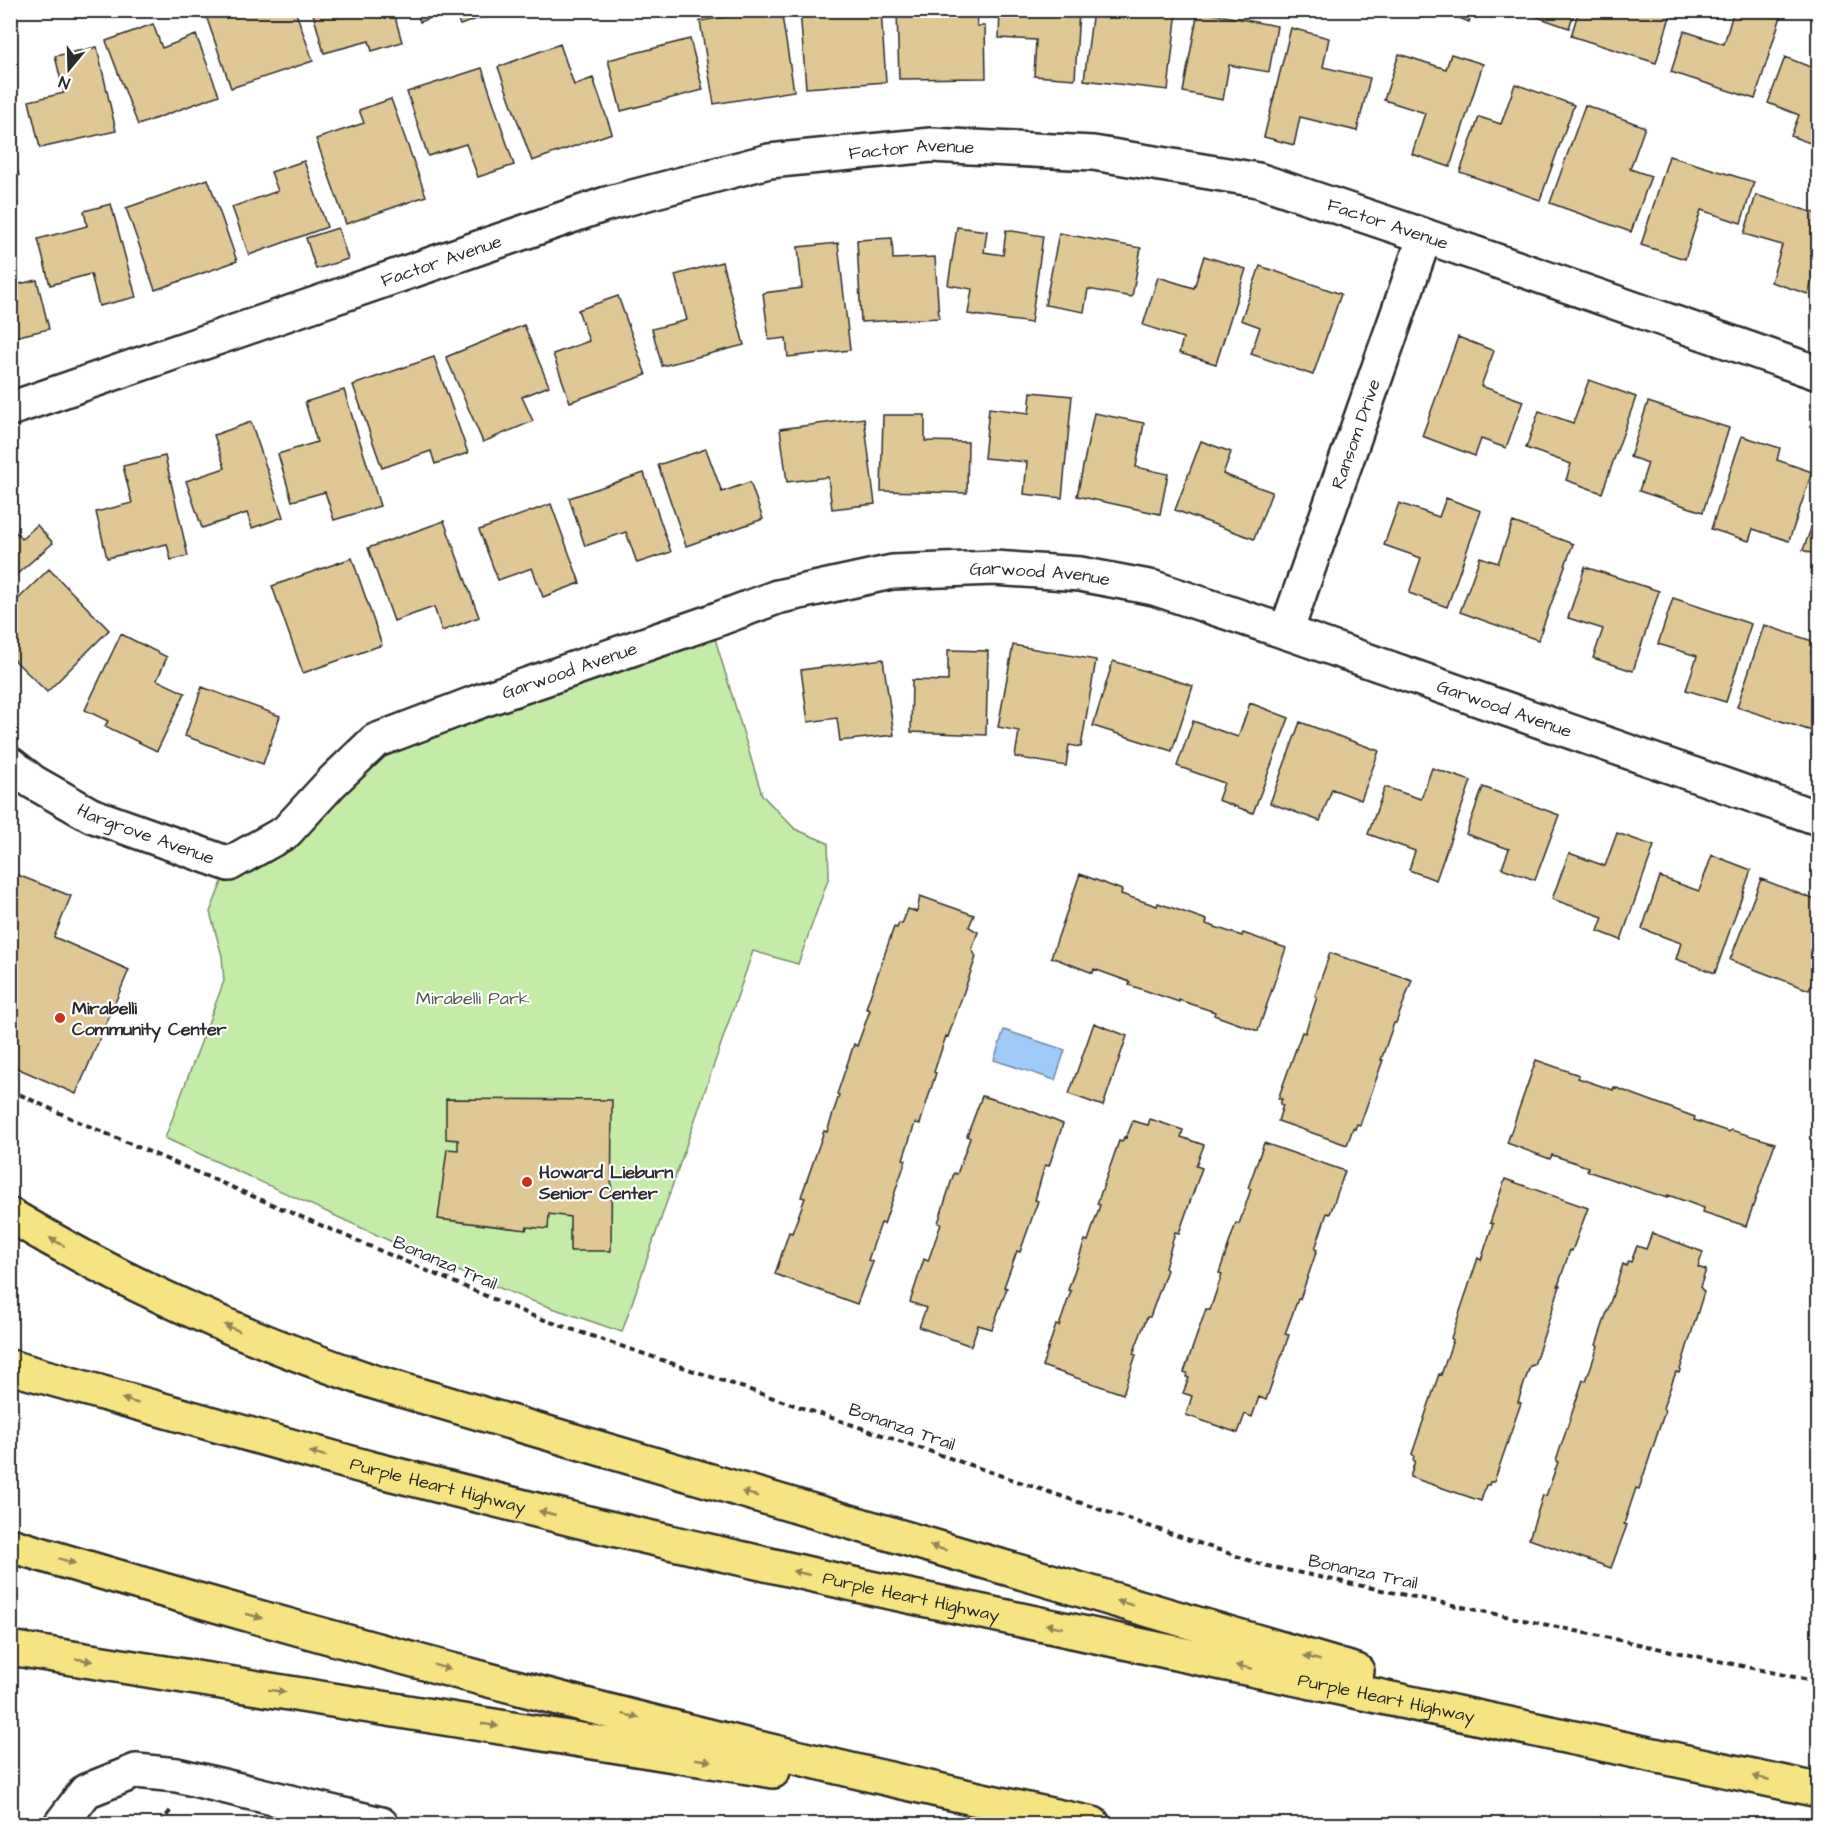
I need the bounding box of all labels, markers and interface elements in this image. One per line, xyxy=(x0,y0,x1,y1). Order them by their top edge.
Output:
north arrow xyxy=(39,39,99,99)
text: N xyxy=(56,70,73,94)
street label: Factor Avenue xyxy=(847,132,975,166)
street label: Factor Avenue xyxy=(1324,192,1452,256)
street label: Factor Avenue xyxy=(378,228,505,293)
street label: Ransom Drive xyxy=(1325,375,1386,492)
street label: Garwood Avenue xyxy=(969,555,1113,592)
street label: Garwood Avenue xyxy=(499,635,641,705)
street label: Garwood Avenue xyxy=(1434,673,1576,744)
street label: Hargrove Avenue xyxy=(73,797,218,870)
park label: Mirabelli Park xyxy=(416,986,530,1011)
place label: Mirabelli Community Center xyxy=(72,996,227,1043)
marker: Mirabelli Community Center xyxy=(53,1011,67,1025)
place label: Howard Lieburn Senior Center xyxy=(538,1160,673,1206)
marker: Howard Lieburn Senior Center xyxy=(520,1175,534,1189)
street label: Bonanza Trail xyxy=(389,1230,501,1296)
one-way arrow xyxy=(48,1237,65,1247)
one-way arrow xyxy=(223,1324,240,1333)
one-way arrow xyxy=(121,1396,139,1405)
street label: Bonanza Trail xyxy=(845,1397,959,1457)
one-way arrow xyxy=(309,1448,327,1458)
street label: Purple Heart Highway xyxy=(347,1451,528,1520)
one-way arrow xyxy=(741,1489,759,1498)
one-way arrow xyxy=(538,1508,556,1518)
one-way arrow xyxy=(928,1543,946,1552)
street label: Bonanza Trail xyxy=(1306,1548,1420,1596)
one-way arrow xyxy=(58,1557,76,1566)
street label: Purple Heart Highway xyxy=(820,1565,1002,1629)
one-way arrow xyxy=(792,1567,811,1577)
one-way arrow xyxy=(1116,1598,1134,1607)
one-way arrow xyxy=(245,1611,263,1621)
one-way arrow xyxy=(1044,1621,1063,1631)
one-way arrow xyxy=(1303,1653,1321,1662)
one-way arrow xyxy=(75,1656,94,1665)
one-way arrow xyxy=(1235,1662,1254,1672)
one-way arrow xyxy=(433,1663,451,1672)
street label: Purple Heart Highway xyxy=(1296,1667,1477,1730)
one-way arrow xyxy=(267,1687,286,1696)
one-way arrow xyxy=(622,1711,640,1721)
one-way arrow xyxy=(481,1721,500,1730)
one-way arrow xyxy=(694,1755,713,1764)
one-way arrow xyxy=(1752,1773,1771,1782)

